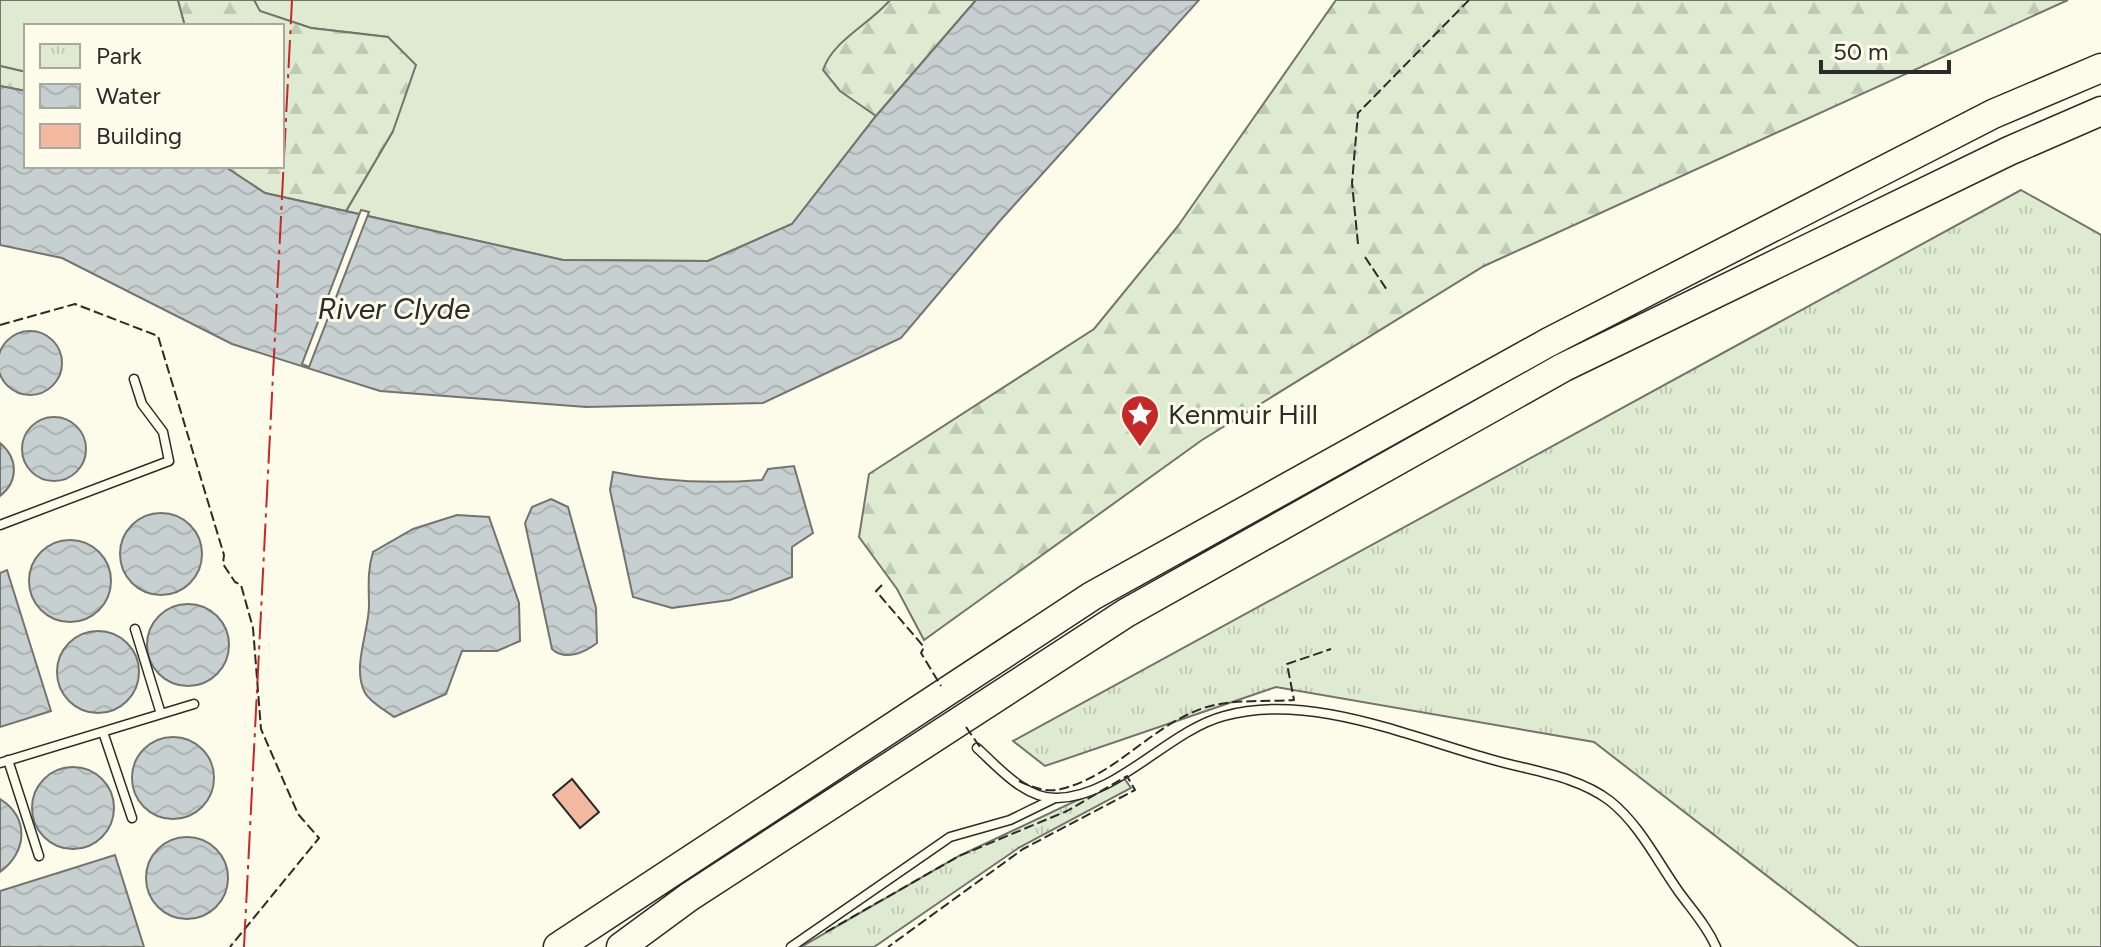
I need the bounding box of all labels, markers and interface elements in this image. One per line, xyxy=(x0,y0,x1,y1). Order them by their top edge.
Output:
legend xyxy=(24,24,284,168)
scale bar xyxy=(1821,24,1949,74)
text: 50 m xyxy=(1833,37,1889,66)
text: Park xyxy=(96,41,142,70)
text: Water xyxy=(96,81,161,110)
text: Building xyxy=(96,121,182,150)
water label: River Clyde xyxy=(318,290,470,327)
place icon: Kenmuir Hill xyxy=(1119,393,1161,448)
place label: Kenmuir Hill xyxy=(1168,397,1318,431)

